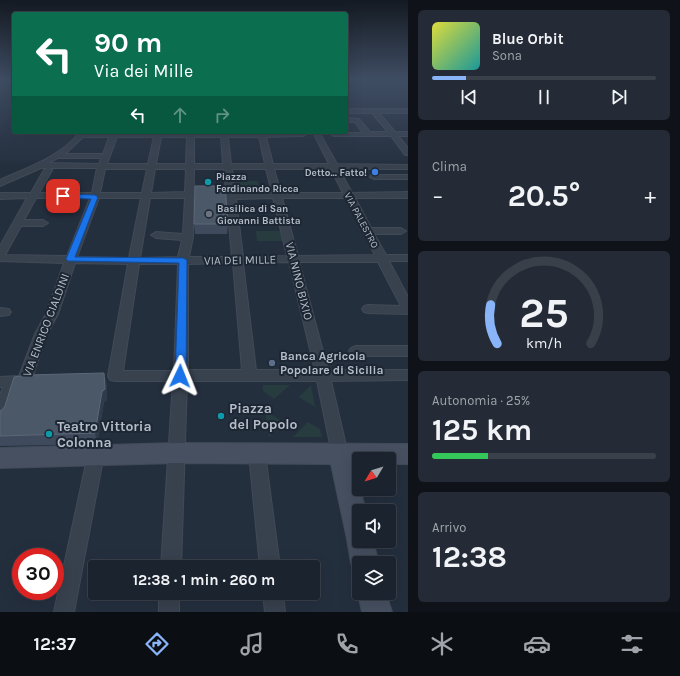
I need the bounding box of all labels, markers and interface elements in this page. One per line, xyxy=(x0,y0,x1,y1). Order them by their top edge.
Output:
text: 90 m xyxy=(94,26,162,59)
icon: left xyxy=(28,28,80,80)
text: Blue Orbit xyxy=(492,30,564,48)
text: Sona xyxy=(492,48,522,63)
text: Via dei Mille xyxy=(94,60,193,82)
icon: previous xyxy=(458,86,480,108)
icon: pause xyxy=(533,86,555,108)
icon: next xyxy=(608,86,630,108)
icon: left xyxy=(127,104,149,126)
icon: ahead xyxy=(169,104,191,126)
icon: right xyxy=(211,104,233,126)
text: Clima xyxy=(432,159,467,174)
place label: Detto... Fatto! xyxy=(305,167,367,179)
marker: Detto... Fatto! xyxy=(370,167,380,177)
place label: Piazza Ferdinando Ricca xyxy=(216,171,299,195)
marker: Piazza Ferdinando Ricca xyxy=(203,177,213,187)
text: 20.5° xyxy=(508,178,580,214)
pin xyxy=(46,179,80,213)
text: − xyxy=(432,183,444,209)
text: + xyxy=(644,183,656,209)
icon: arrive xyxy=(52,185,74,207)
street label: VIA PALESTRO xyxy=(341,191,381,250)
place label: Basilica di San Giovanni Battista xyxy=(217,203,301,227)
marker: Basilica di San Giovanni Battista xyxy=(204,209,214,219)
street label: VIA NINO BIXIO xyxy=(283,241,316,322)
street label: VIA DEI MILLE xyxy=(204,252,276,268)
street label: VIA ENRICO CIALDINI xyxy=(20,271,72,379)
text: 25 xyxy=(519,289,569,337)
text: km/h xyxy=(526,335,562,352)
place label: Banca Agricola Popolare di Sicilia xyxy=(280,349,383,377)
position arrow xyxy=(159,355,201,397)
marker: Banca Agricola Popolare di Sicilia xyxy=(267,358,277,368)
text: Autonomia · 25% xyxy=(432,393,530,408)
place label: Piazza del Popolo xyxy=(229,400,298,433)
marker: Piazza del Popolo xyxy=(216,411,226,421)
text: 125 km xyxy=(432,412,532,448)
place label: Teatro Vittoria Colonna xyxy=(57,418,152,451)
marker: Teatro Vittoria Colonna xyxy=(44,429,54,439)
north arrow xyxy=(352,452,396,496)
map controls xyxy=(352,452,396,600)
button: sound xyxy=(352,504,396,548)
text: Arrivo xyxy=(432,520,466,535)
text: 12:38 xyxy=(432,539,507,575)
speed limit sign: 30 xyxy=(12,548,64,600)
button: layers xyxy=(352,556,396,600)
text: 12:38 · 1 min · 260 m xyxy=(133,571,275,589)
icon: directions xyxy=(143,630,171,658)
icon: music xyxy=(238,630,266,658)
icon: phone xyxy=(333,630,361,658)
icon: climate xyxy=(428,630,456,658)
icon: car xyxy=(523,630,551,658)
icon: filters xyxy=(618,630,646,658)
text: 12:37 xyxy=(34,633,76,655)

